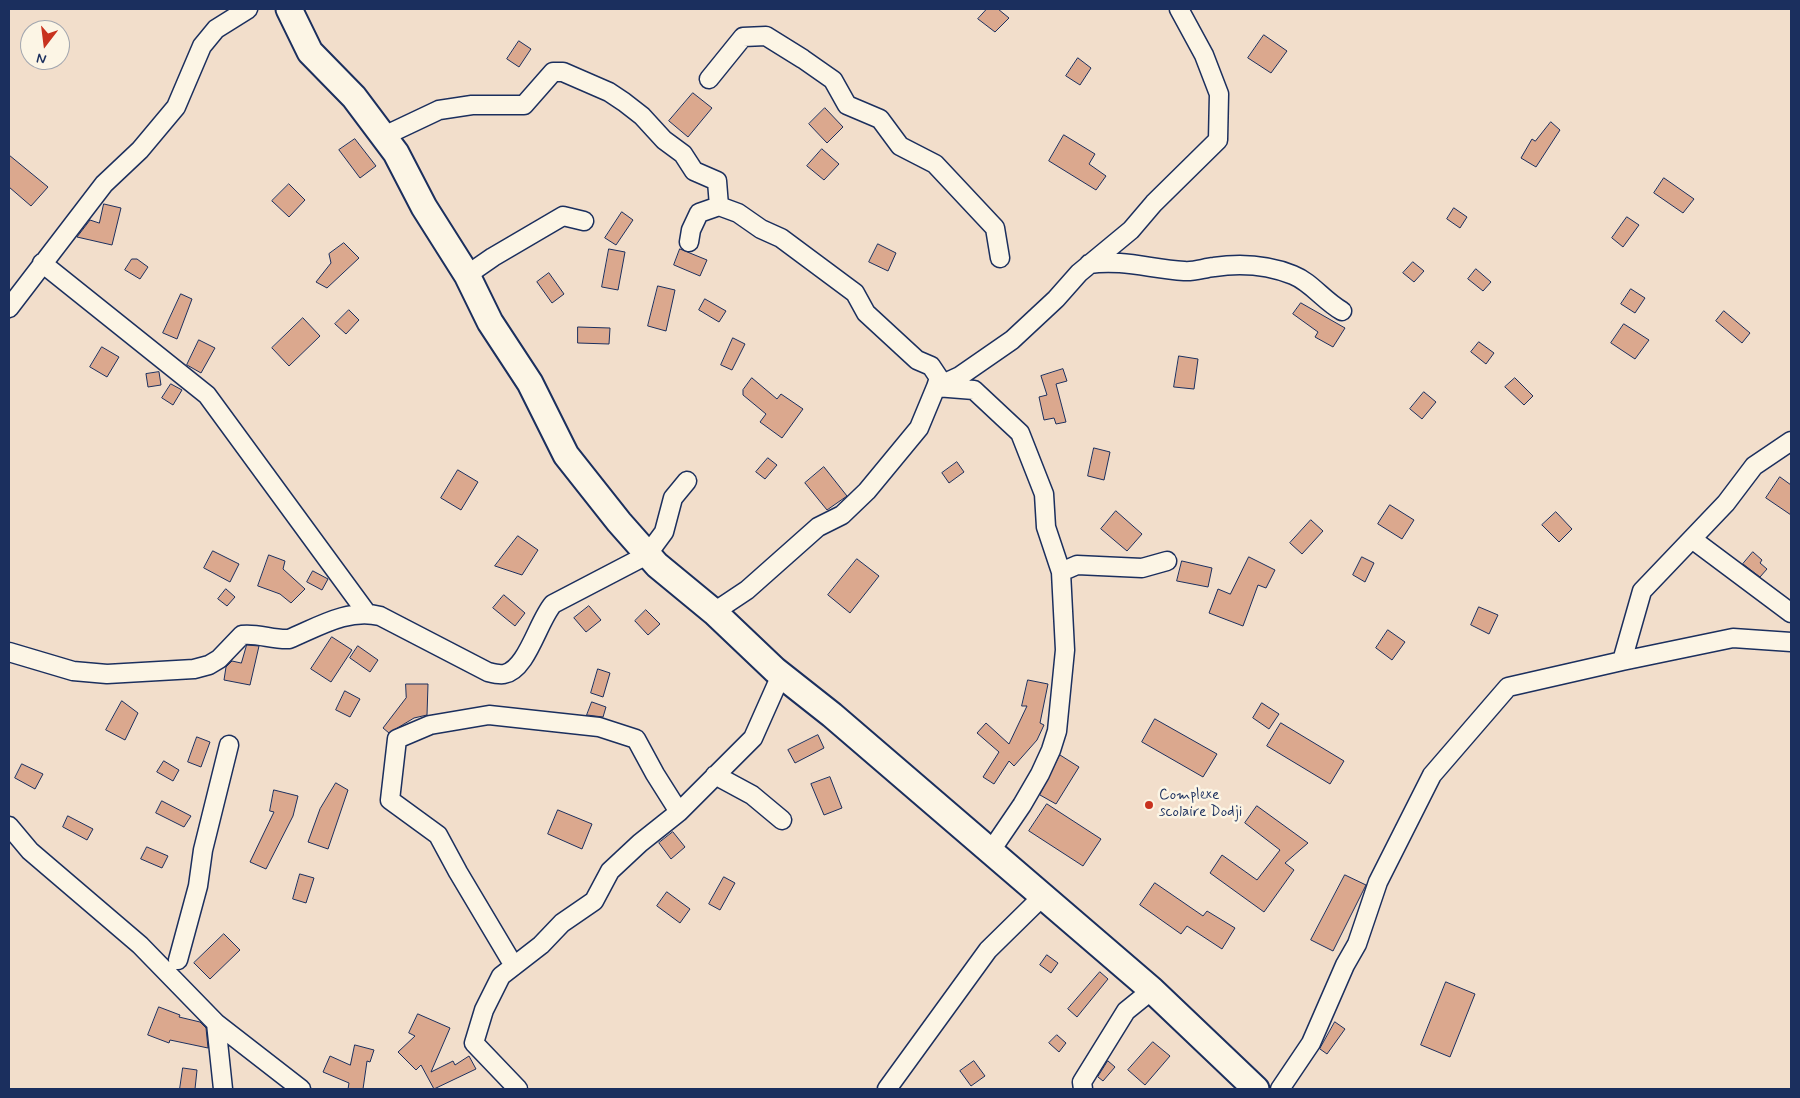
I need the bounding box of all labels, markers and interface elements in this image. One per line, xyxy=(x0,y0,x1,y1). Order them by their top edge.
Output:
north arrow xyxy=(20,20,70,70)
text: N xyxy=(35,49,48,68)
place label: Complexe scolaire Dodji xyxy=(1159,787,1242,822)
marker: Complexe scolaire Dodji xyxy=(1143,799,1155,811)

